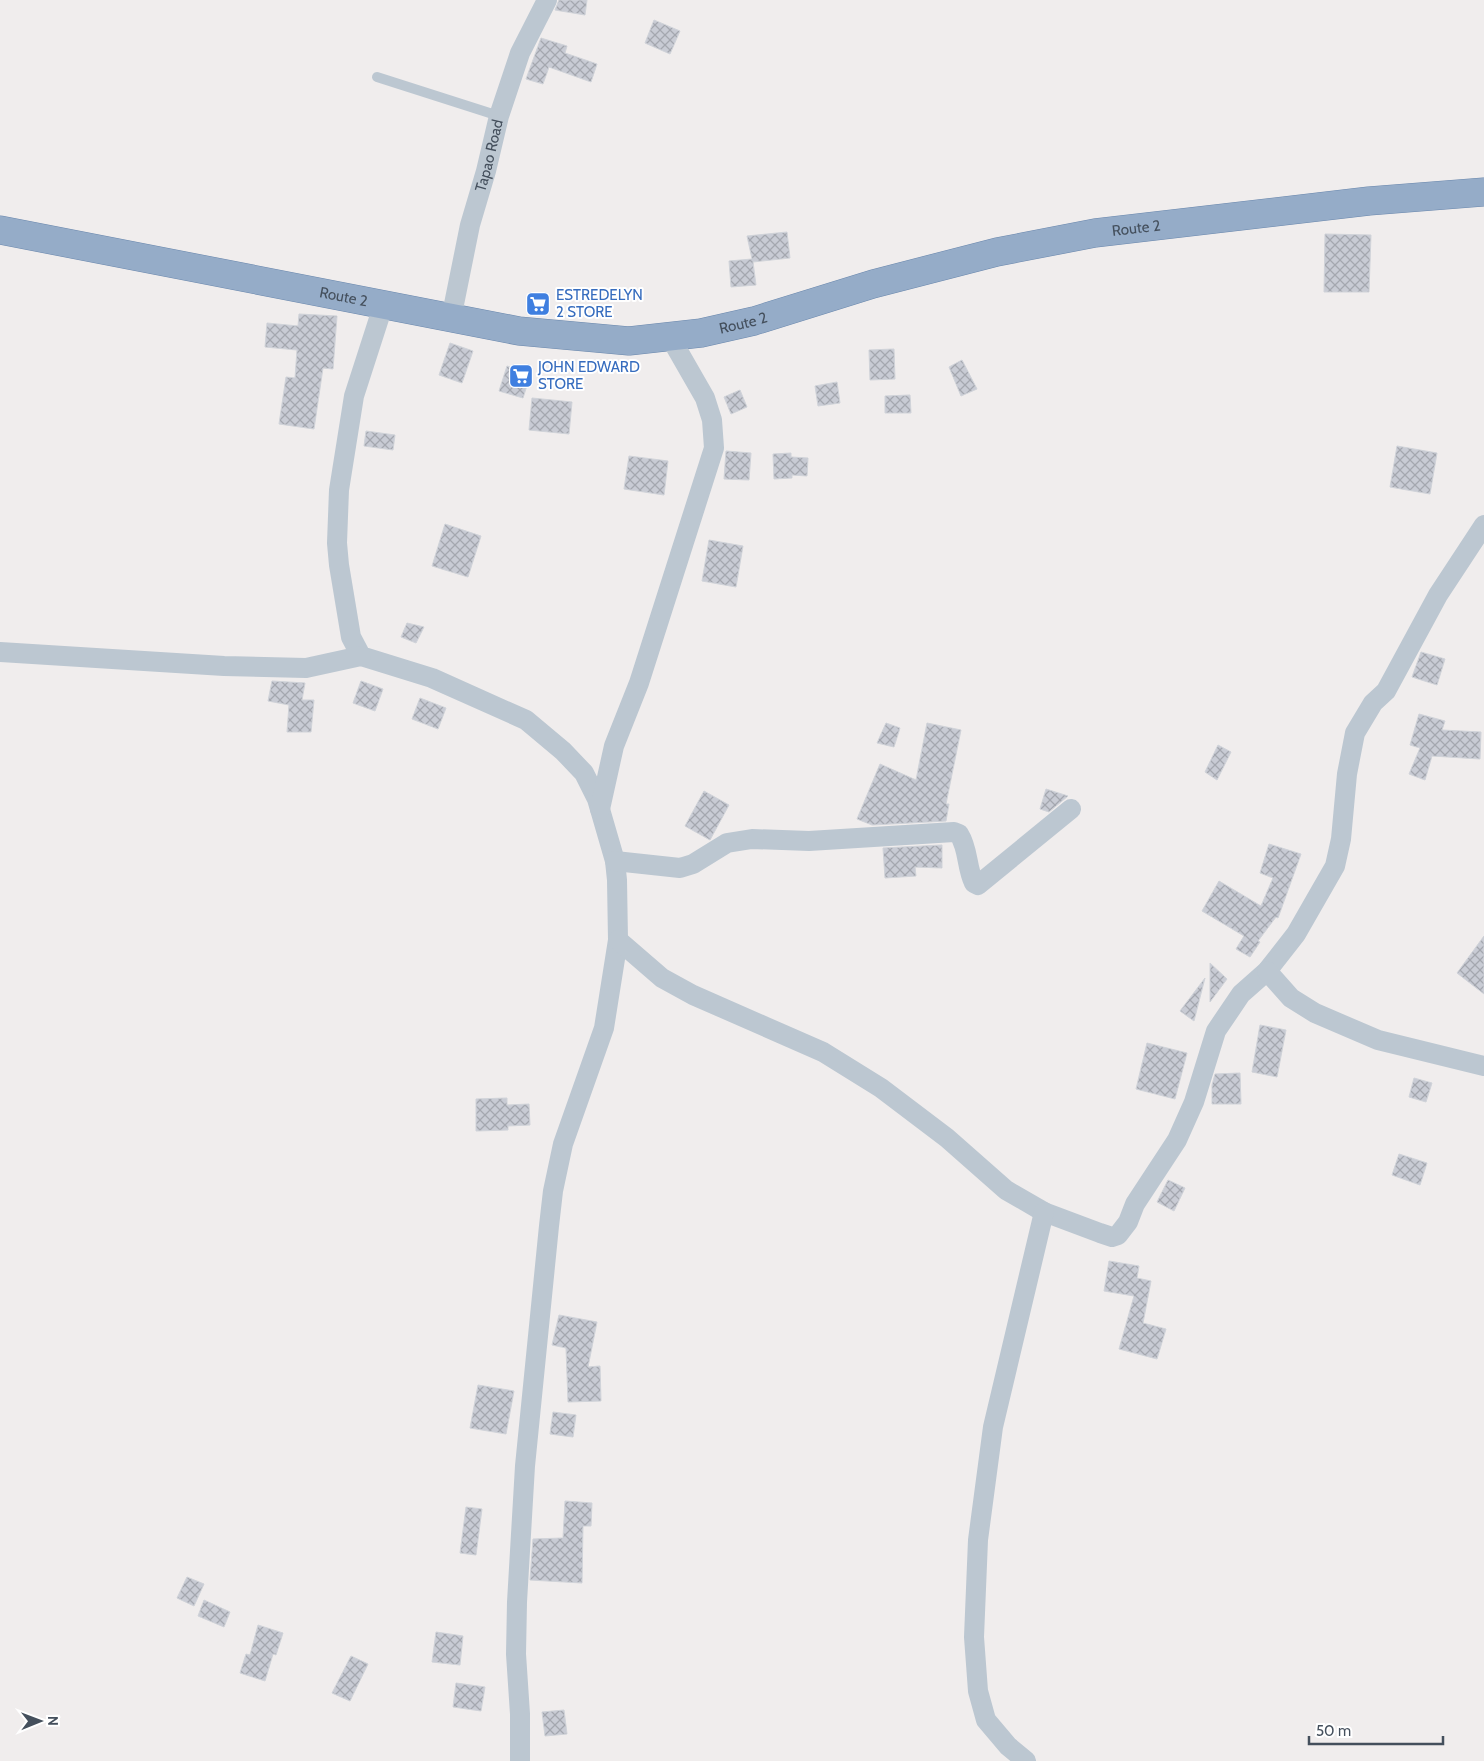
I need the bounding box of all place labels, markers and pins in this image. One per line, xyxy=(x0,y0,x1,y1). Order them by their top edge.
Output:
place label: ESTREDELYN 2 STORE xyxy=(556,286,643,321)
supermarket icon: ESTREDELYN 2 STORE xyxy=(525,291,551,317)
place label: JOHN EDWARD STORE xyxy=(537,358,640,393)
supermarket icon: JOHN EDWARD STORE xyxy=(508,363,534,389)

